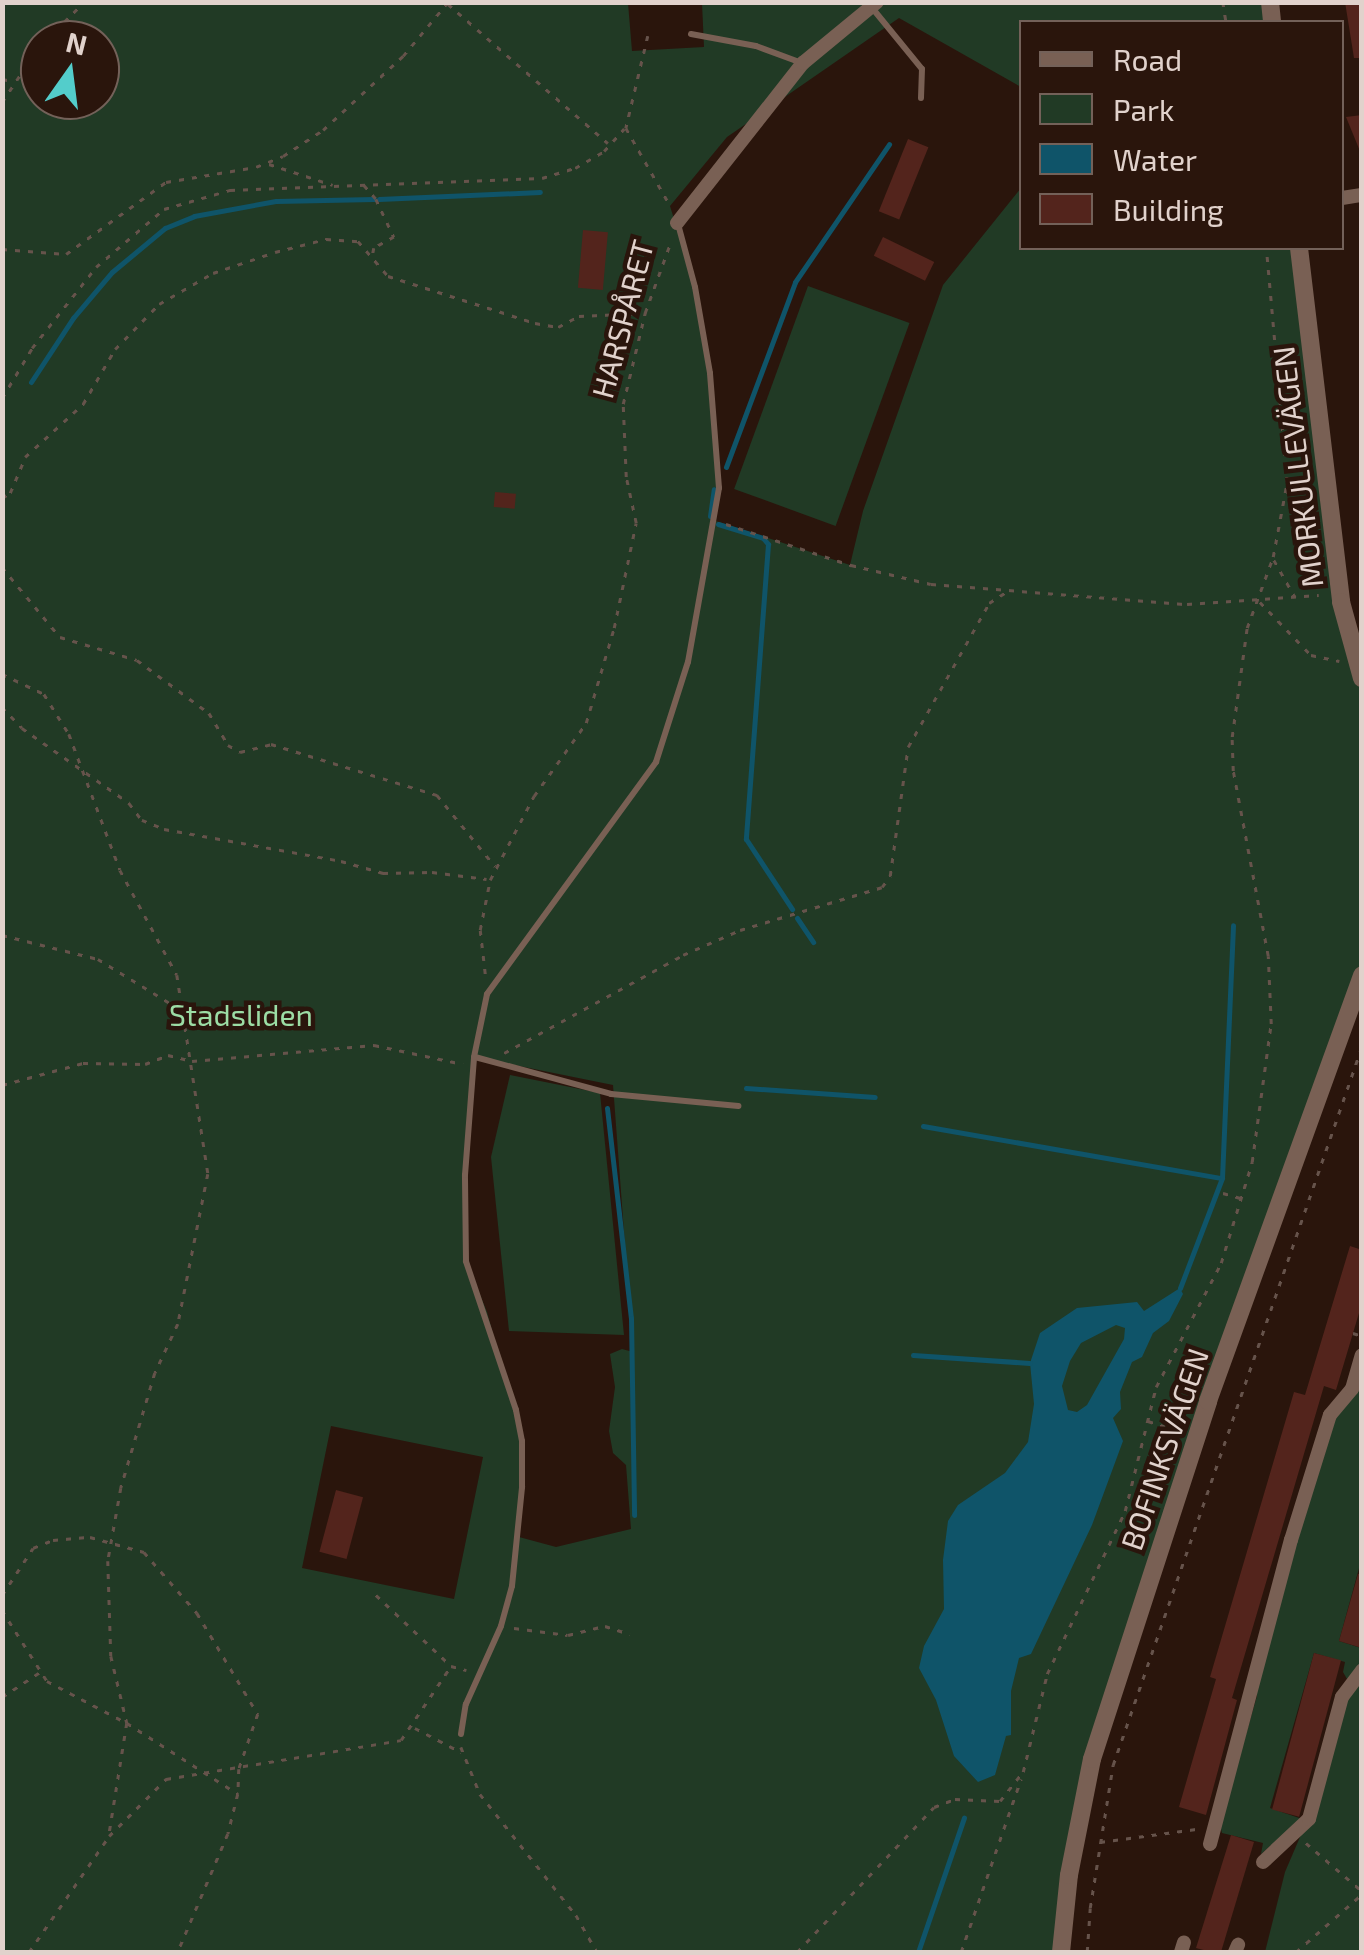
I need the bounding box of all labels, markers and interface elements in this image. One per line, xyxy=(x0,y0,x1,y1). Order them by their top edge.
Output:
north arrow xyxy=(20,20,120,120)
legend xyxy=(1019,20,1344,250)
text: N xyxy=(63,24,91,62)
text: Road xyxy=(1113,41,1182,77)
text: Park xyxy=(1113,91,1174,127)
text: Water xyxy=(1113,141,1197,177)
text: Building xyxy=(1113,191,1224,227)
street label: HARSPÅRET xyxy=(584,236,660,402)
street label: MORKULLEVÄGEN xyxy=(1264,344,1330,590)
park label: Stadsliden xyxy=(169,996,313,1032)
street label: BOFINKSVÄGEN xyxy=(1113,1343,1215,1555)

